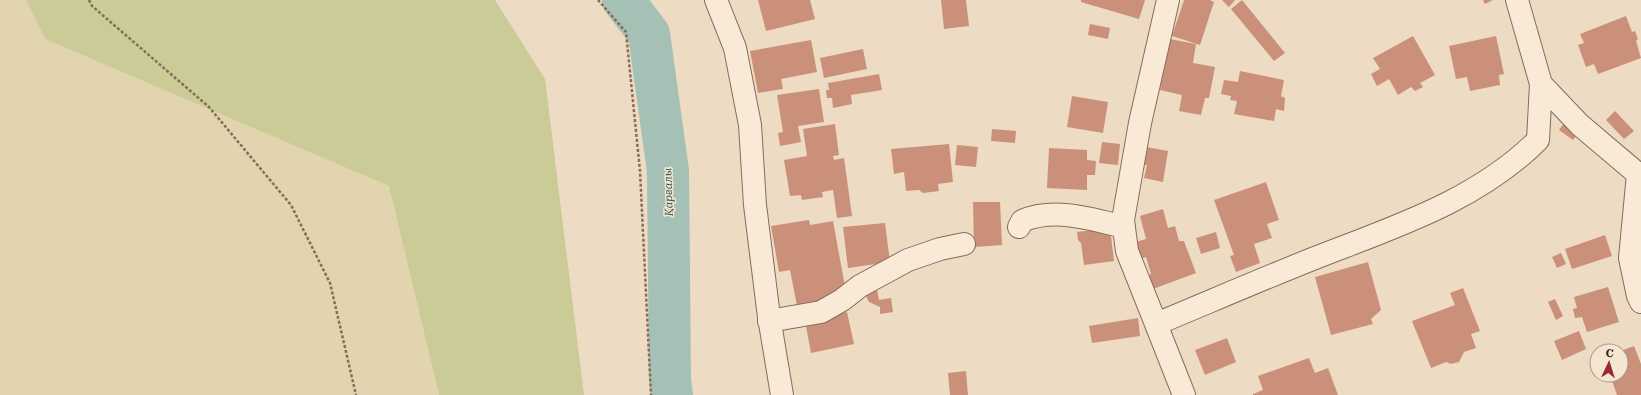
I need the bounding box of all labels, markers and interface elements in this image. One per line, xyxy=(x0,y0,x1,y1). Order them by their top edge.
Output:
water label: Қарғалы xyxy=(661,167,676,217)
north arrow xyxy=(1589,343,1629,383)
text: С xyxy=(1605,347,1614,360)

